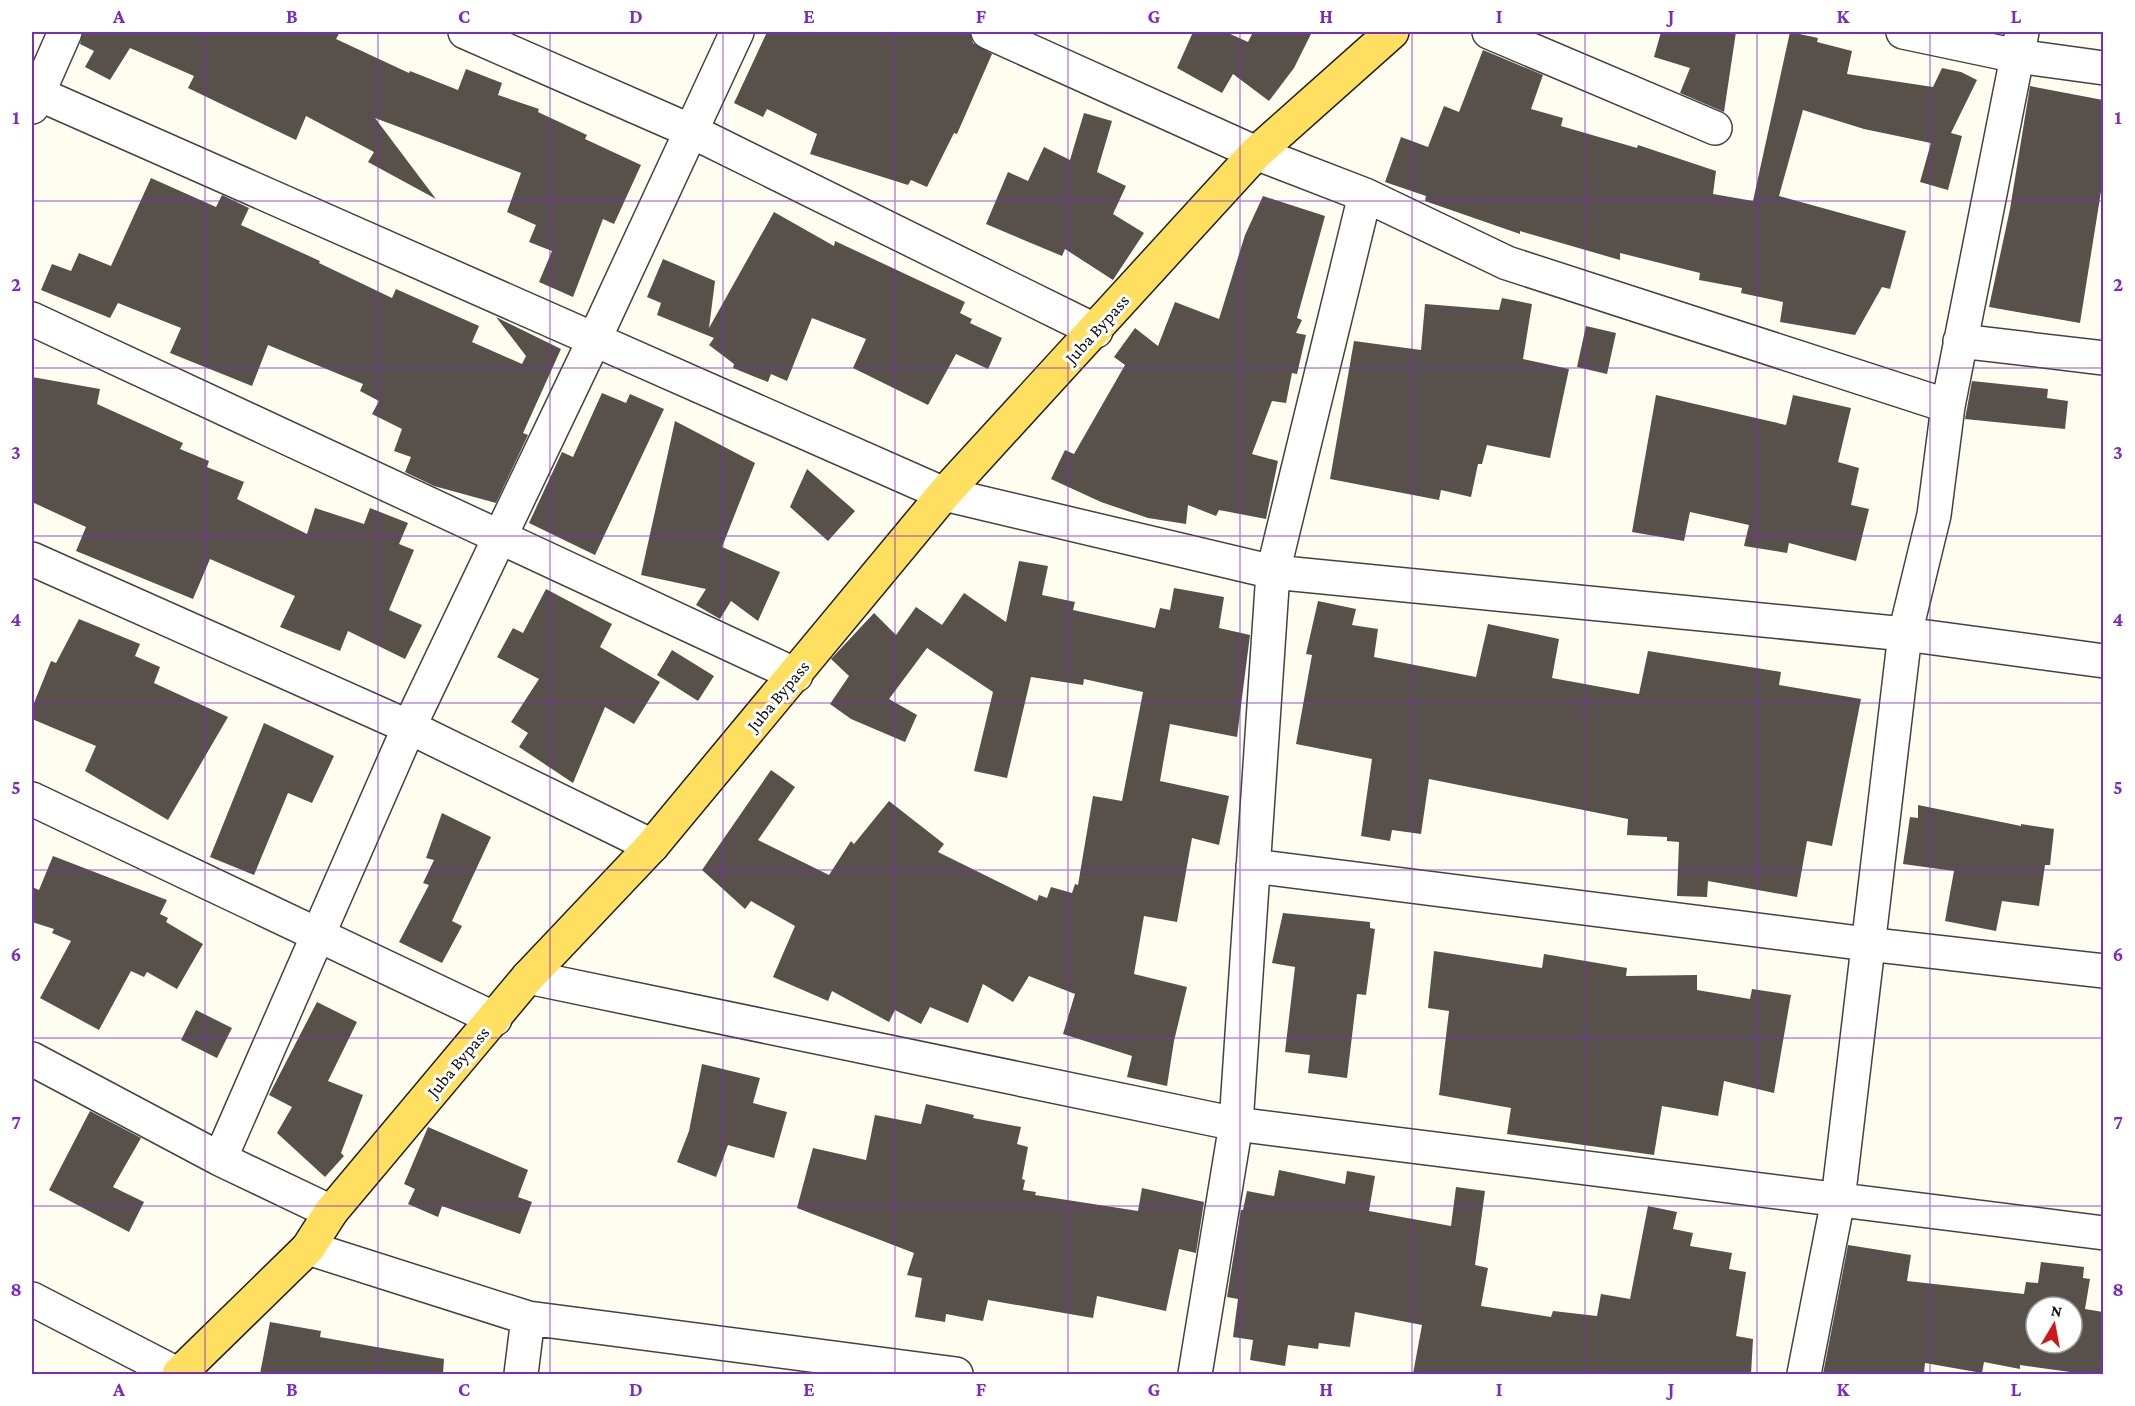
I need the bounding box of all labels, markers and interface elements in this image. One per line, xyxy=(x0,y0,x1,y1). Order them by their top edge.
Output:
text: A xyxy=(112,5,126,27)
text: B xyxy=(286,5,298,27)
text: C xyxy=(458,5,470,27)
text: D xyxy=(629,5,643,27)
text: E xyxy=(803,5,815,27)
text: F xyxy=(976,5,987,27)
text: G xyxy=(1148,5,1161,27)
text: H xyxy=(1319,5,1333,27)
text: I xyxy=(1496,5,1503,27)
text: J xyxy=(1666,5,1675,27)
text: K xyxy=(1837,5,1851,27)
text: L xyxy=(2011,5,2022,27)
text: 1 xyxy=(12,106,20,128)
text: 1 xyxy=(2114,106,2122,128)
text: 2 xyxy=(11,273,21,295)
text: 2 xyxy=(2113,273,2123,295)
street label: Juba Bypass xyxy=(1059,290,1133,369)
text: 3 xyxy=(11,441,21,463)
text: 3 xyxy=(2113,441,2123,463)
text: 4 xyxy=(11,608,22,630)
text: 4 xyxy=(2113,608,2124,630)
street label: Juba Bypass xyxy=(741,657,813,737)
text: 5 xyxy=(11,776,21,798)
text: 5 xyxy=(2113,776,2123,798)
text: 6 xyxy=(11,943,21,965)
text: 6 xyxy=(2113,943,2123,965)
street label: Juba Bypass xyxy=(421,1023,493,1103)
text: 7 xyxy=(11,1111,21,1133)
text: 7 xyxy=(2113,1111,2123,1133)
text: 8 xyxy=(10,1278,22,1300)
text: 8 xyxy=(2112,1278,2124,1300)
north arrow xyxy=(2024,1295,2084,1355)
text: N xyxy=(2050,1301,2063,1320)
text: A xyxy=(112,1378,126,1400)
text: B xyxy=(286,1378,298,1400)
text: C xyxy=(458,1378,470,1400)
text: D xyxy=(629,1378,643,1400)
text: E xyxy=(803,1378,815,1400)
text: F xyxy=(976,1378,987,1400)
text: G xyxy=(1148,1378,1161,1400)
text: H xyxy=(1319,1378,1333,1400)
text: I xyxy=(1496,1378,1503,1400)
text: J xyxy=(1666,1378,1675,1400)
text: K xyxy=(1837,1378,1851,1400)
text: L xyxy=(2011,1378,2022,1400)

